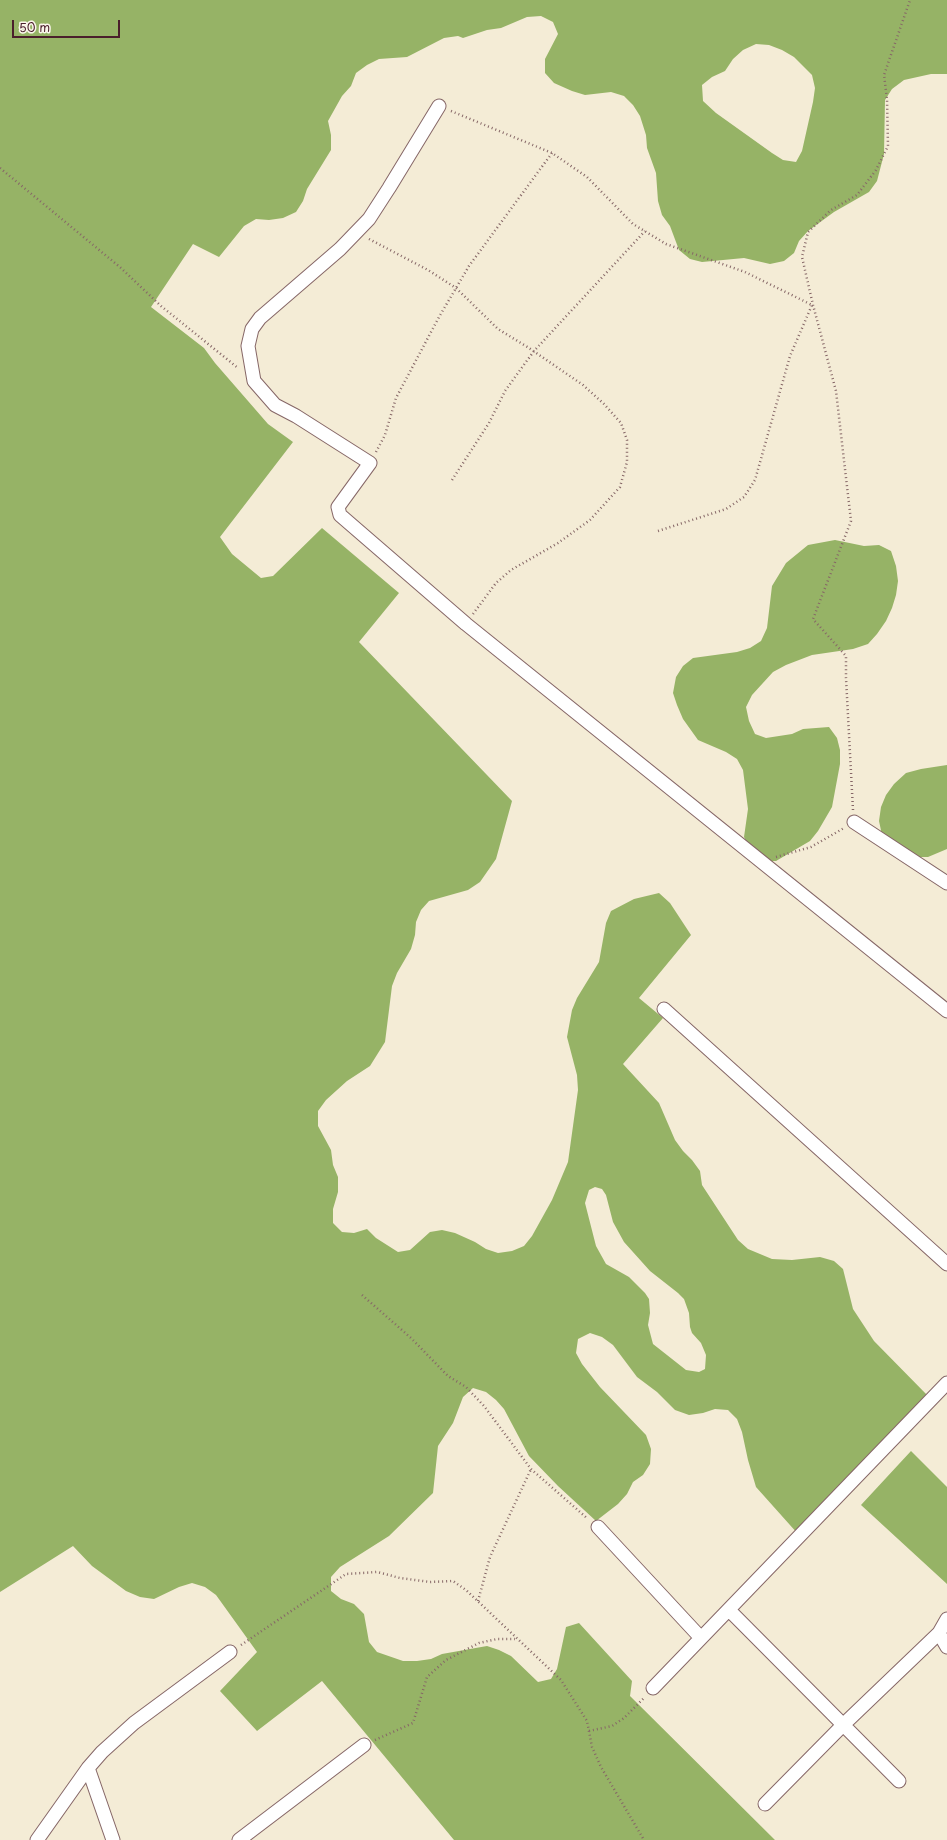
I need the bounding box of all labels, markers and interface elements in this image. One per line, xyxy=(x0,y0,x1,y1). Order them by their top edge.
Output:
scale bar xyxy=(14,12,122,38)
text: 50 m xyxy=(19,18,50,36)

